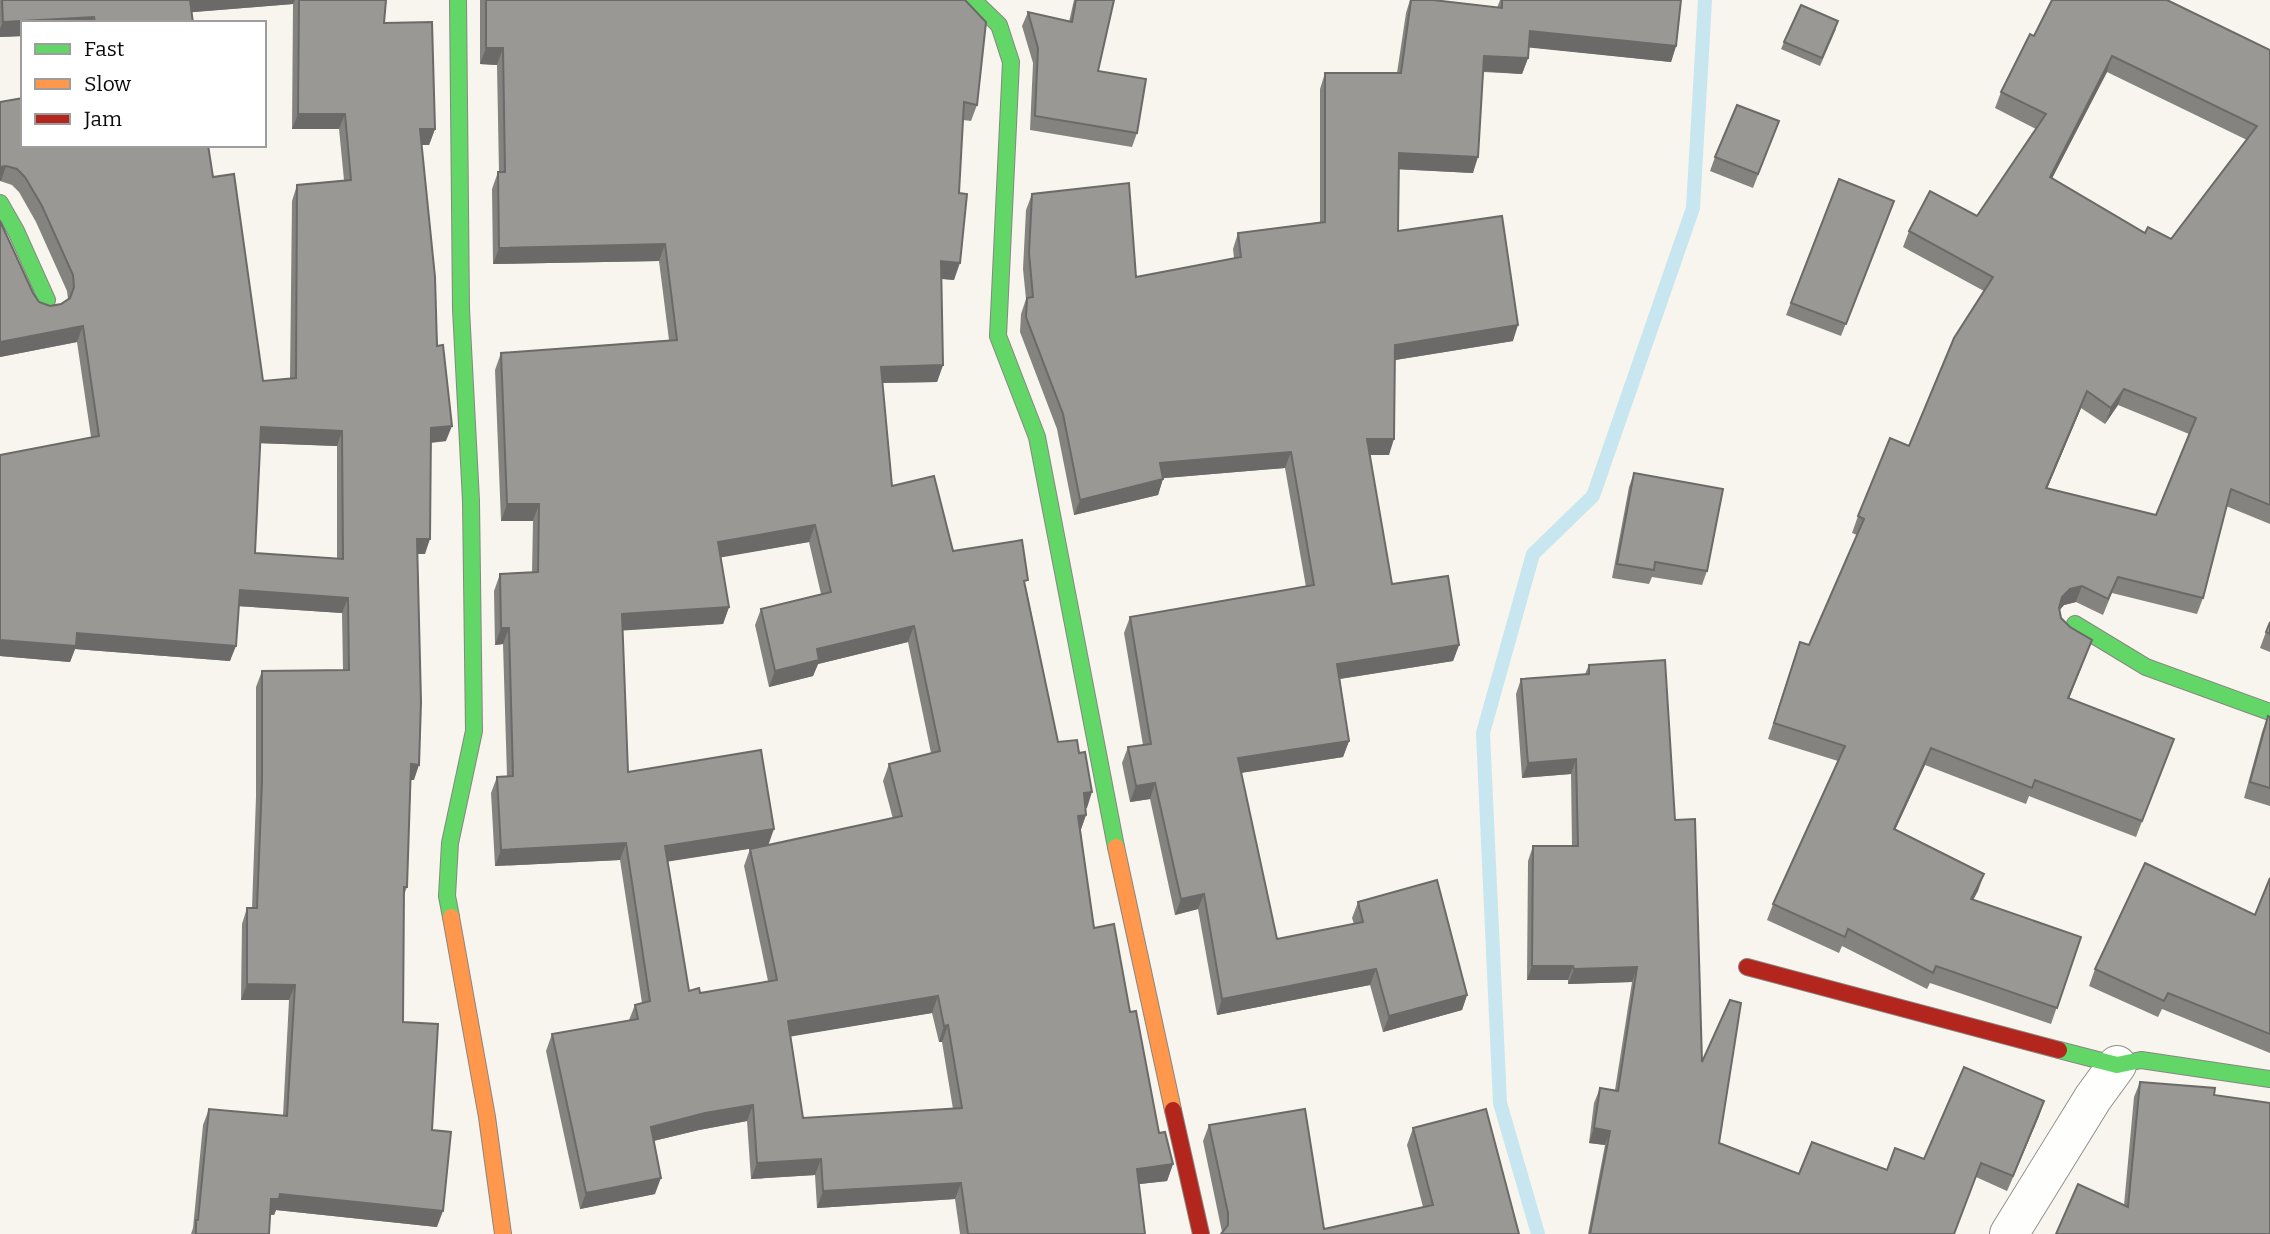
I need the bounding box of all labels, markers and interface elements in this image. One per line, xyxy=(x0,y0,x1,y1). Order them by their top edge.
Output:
legend xyxy=(21,21,266,147)
text: Fast xyxy=(84,36,125,62)
text: Slow xyxy=(84,71,131,97)
text: Jam xyxy=(83,106,122,132)

